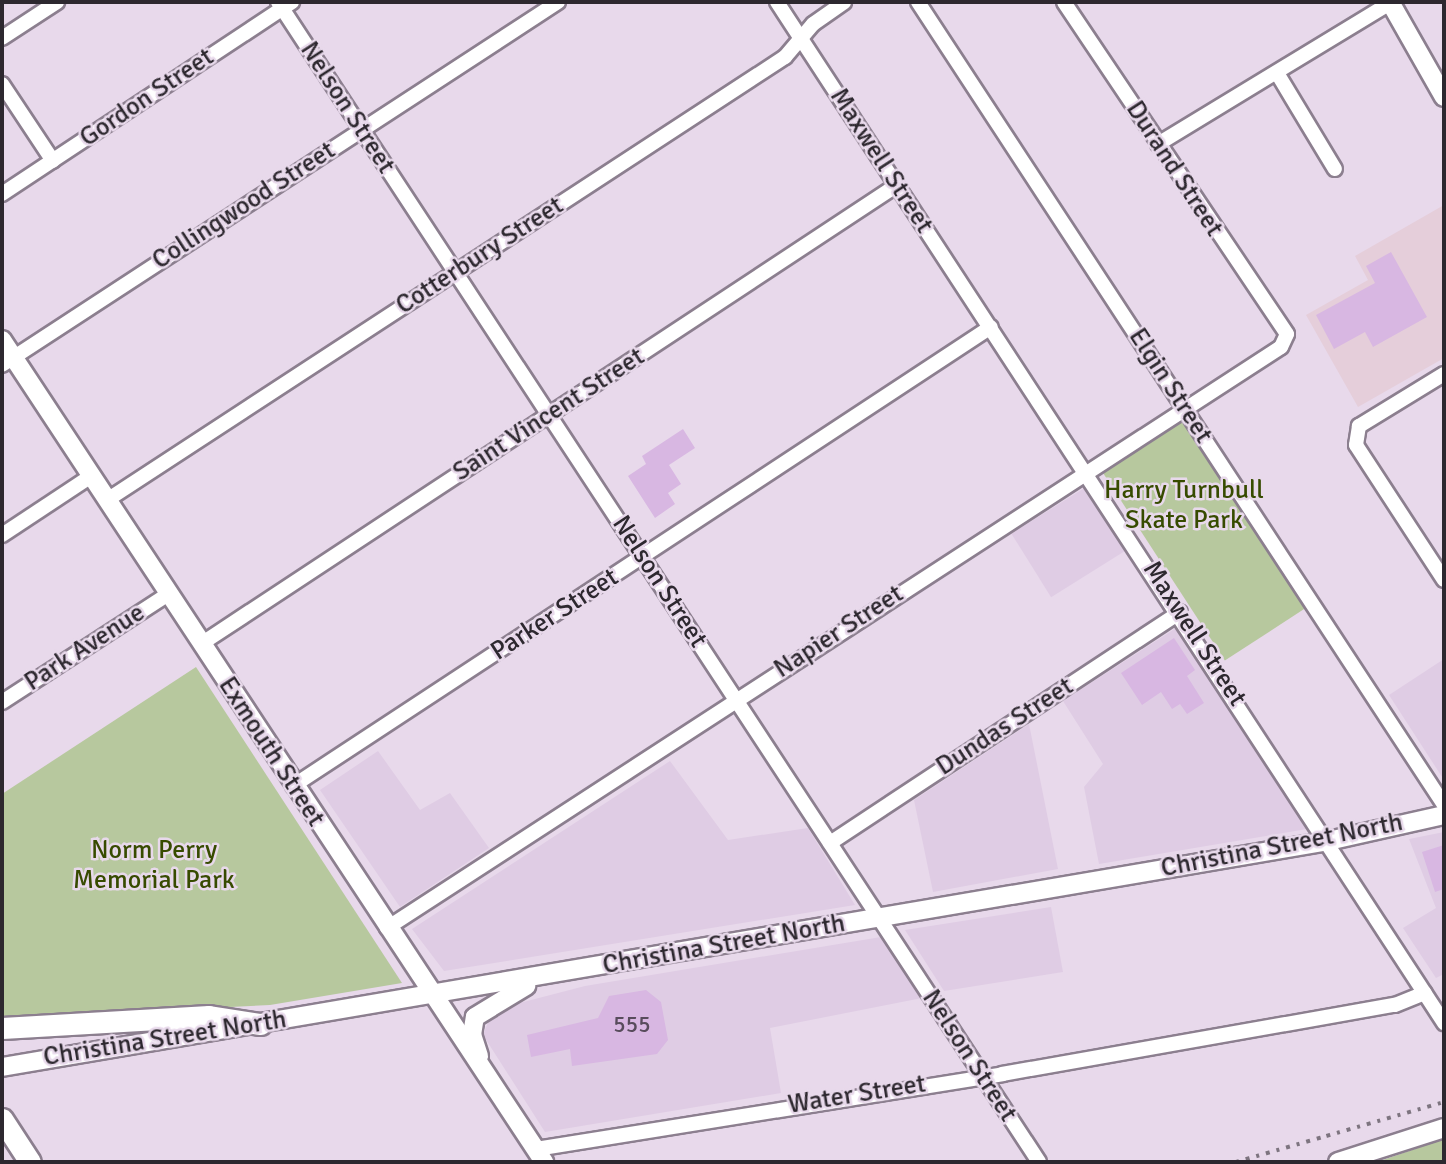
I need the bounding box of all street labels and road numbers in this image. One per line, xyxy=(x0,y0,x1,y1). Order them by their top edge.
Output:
street label: Nelson Street xyxy=(293,36,401,180)
street label: Gordon Street xyxy=(74,42,220,154)
street label: Maxwell Street xyxy=(823,83,939,239)
street label: Durand Street xyxy=(1119,95,1229,243)
street label: Collingwood Street xyxy=(147,135,341,277)
street label: Cotterbury Street xyxy=(391,190,569,322)
street label: Elgin Street xyxy=(1121,323,1219,449)
street label: Saint Vincent Street xyxy=(448,342,650,488)
street label: Nelson Street xyxy=(605,510,713,654)
street label: Maxwell Street xyxy=(1136,556,1252,712)
street label: Parker Street xyxy=(485,562,625,668)
street label: Napier Street xyxy=(769,579,909,685)
street label: Park Avenue xyxy=(19,598,151,698)
street label: Exmouth Street xyxy=(211,671,331,833)
street label: Dundas Street xyxy=(931,671,1079,783)
street label: Christina Street North xyxy=(1158,807,1406,885)
street label: Christina Street North xyxy=(600,908,848,982)
street label: Nelson Street xyxy=(915,984,1023,1128)
street label: Christina Street North xyxy=(41,1004,289,1074)
street label: Water Street xyxy=(786,1069,928,1121)

